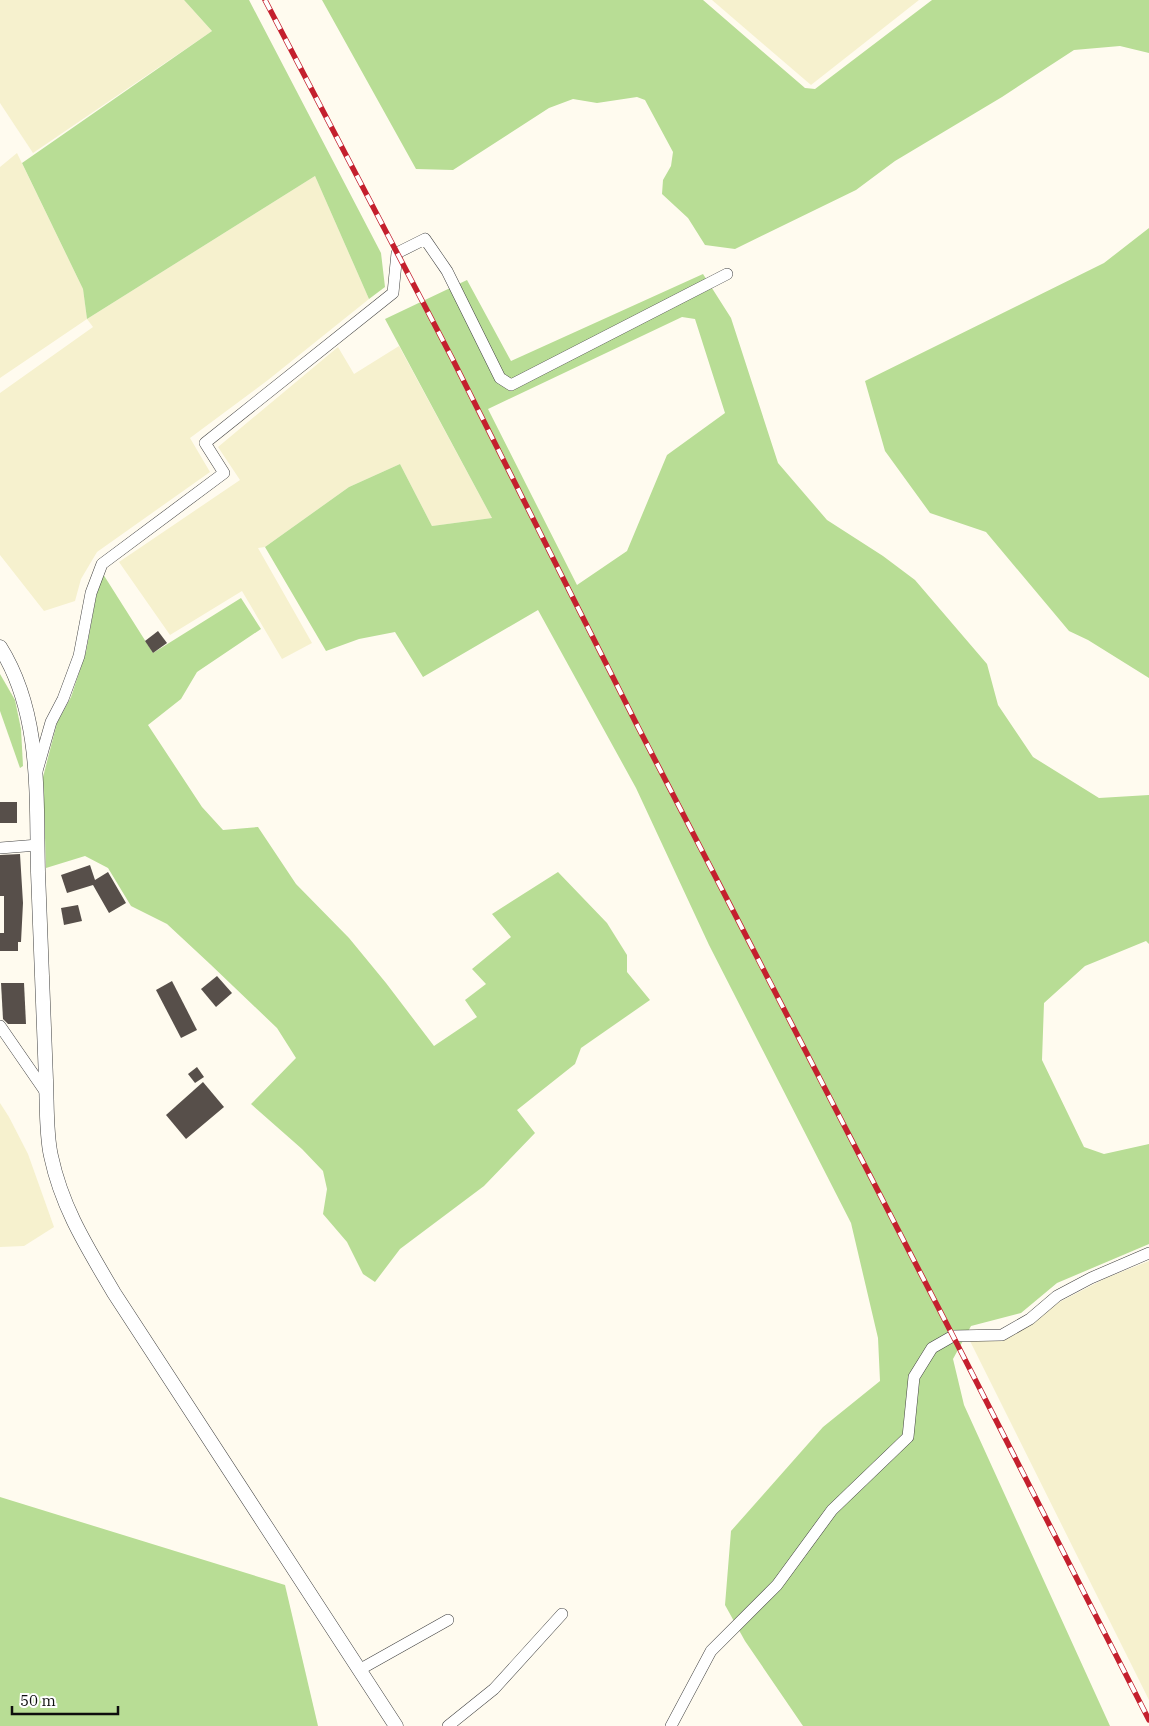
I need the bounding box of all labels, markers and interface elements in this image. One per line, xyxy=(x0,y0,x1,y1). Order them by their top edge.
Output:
scale bar xyxy=(12,1684,119,1716)
text: 50 m xyxy=(20,1691,56,1710)

